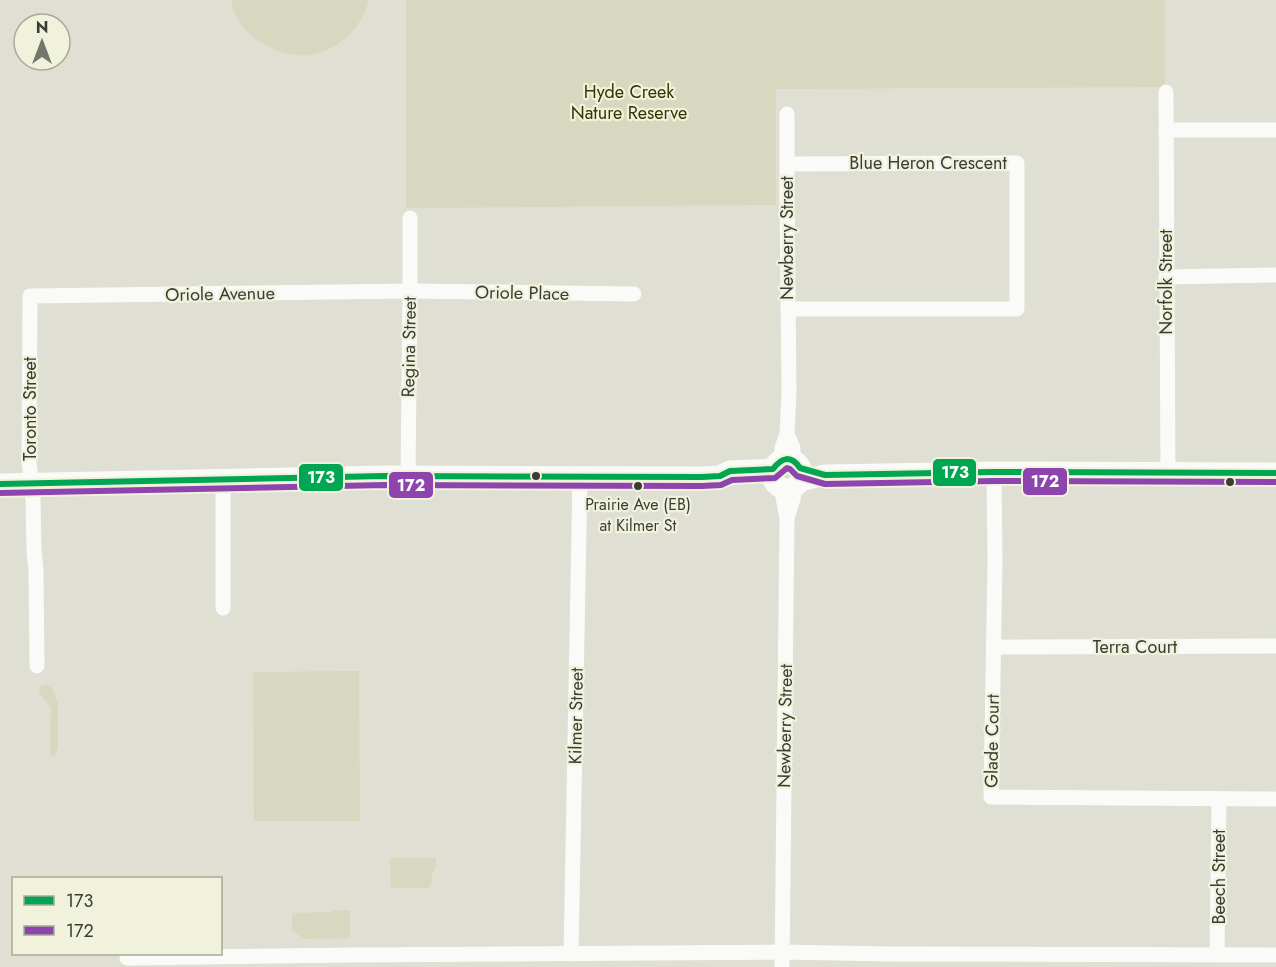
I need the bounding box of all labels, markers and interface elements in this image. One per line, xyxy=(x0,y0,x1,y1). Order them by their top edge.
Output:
north arrow xyxy=(12,12,72,72)
text: N xyxy=(36,16,48,39)
park label: Hyde Creek Nature Reserve xyxy=(571,79,687,126)
street label: Blue Heron Crescent xyxy=(849,150,1007,176)
street label: Newberry Street xyxy=(774,175,800,300)
street label: Norfolk Street xyxy=(1153,229,1179,335)
street label: Oriole Place xyxy=(475,279,569,307)
street label: Oriole Avenue xyxy=(165,280,275,308)
street label: Regina Street xyxy=(395,296,423,398)
street label: Toronto Street xyxy=(17,356,43,461)
line badge: 173 xyxy=(932,458,977,487)
text: 173 xyxy=(941,461,969,484)
line badge: 173 xyxy=(298,463,344,492)
text: 173 xyxy=(307,466,335,489)
line badge: 172 xyxy=(1022,467,1068,496)
unlabelled marker xyxy=(530,470,542,482)
text: 172 xyxy=(1031,470,1059,493)
line badge: 172 xyxy=(388,471,434,499)
text: 172 xyxy=(397,474,425,497)
unlabelled marker xyxy=(1224,476,1236,488)
marker: Prairie Ave (EB) at Kilmer St xyxy=(632,480,644,492)
place label: Prairie Ave (EB) at Kilmer St xyxy=(585,493,691,537)
street label: Terra Court xyxy=(1093,634,1178,660)
street label: Newberry Street xyxy=(771,663,799,788)
street label: Kilmer Street xyxy=(562,667,590,765)
street label: Glade Court xyxy=(978,693,1006,788)
street label: Beech Street xyxy=(1206,829,1232,925)
legend xyxy=(12,877,222,955)
text: 173 xyxy=(66,888,94,914)
text: 172 xyxy=(66,918,94,944)

